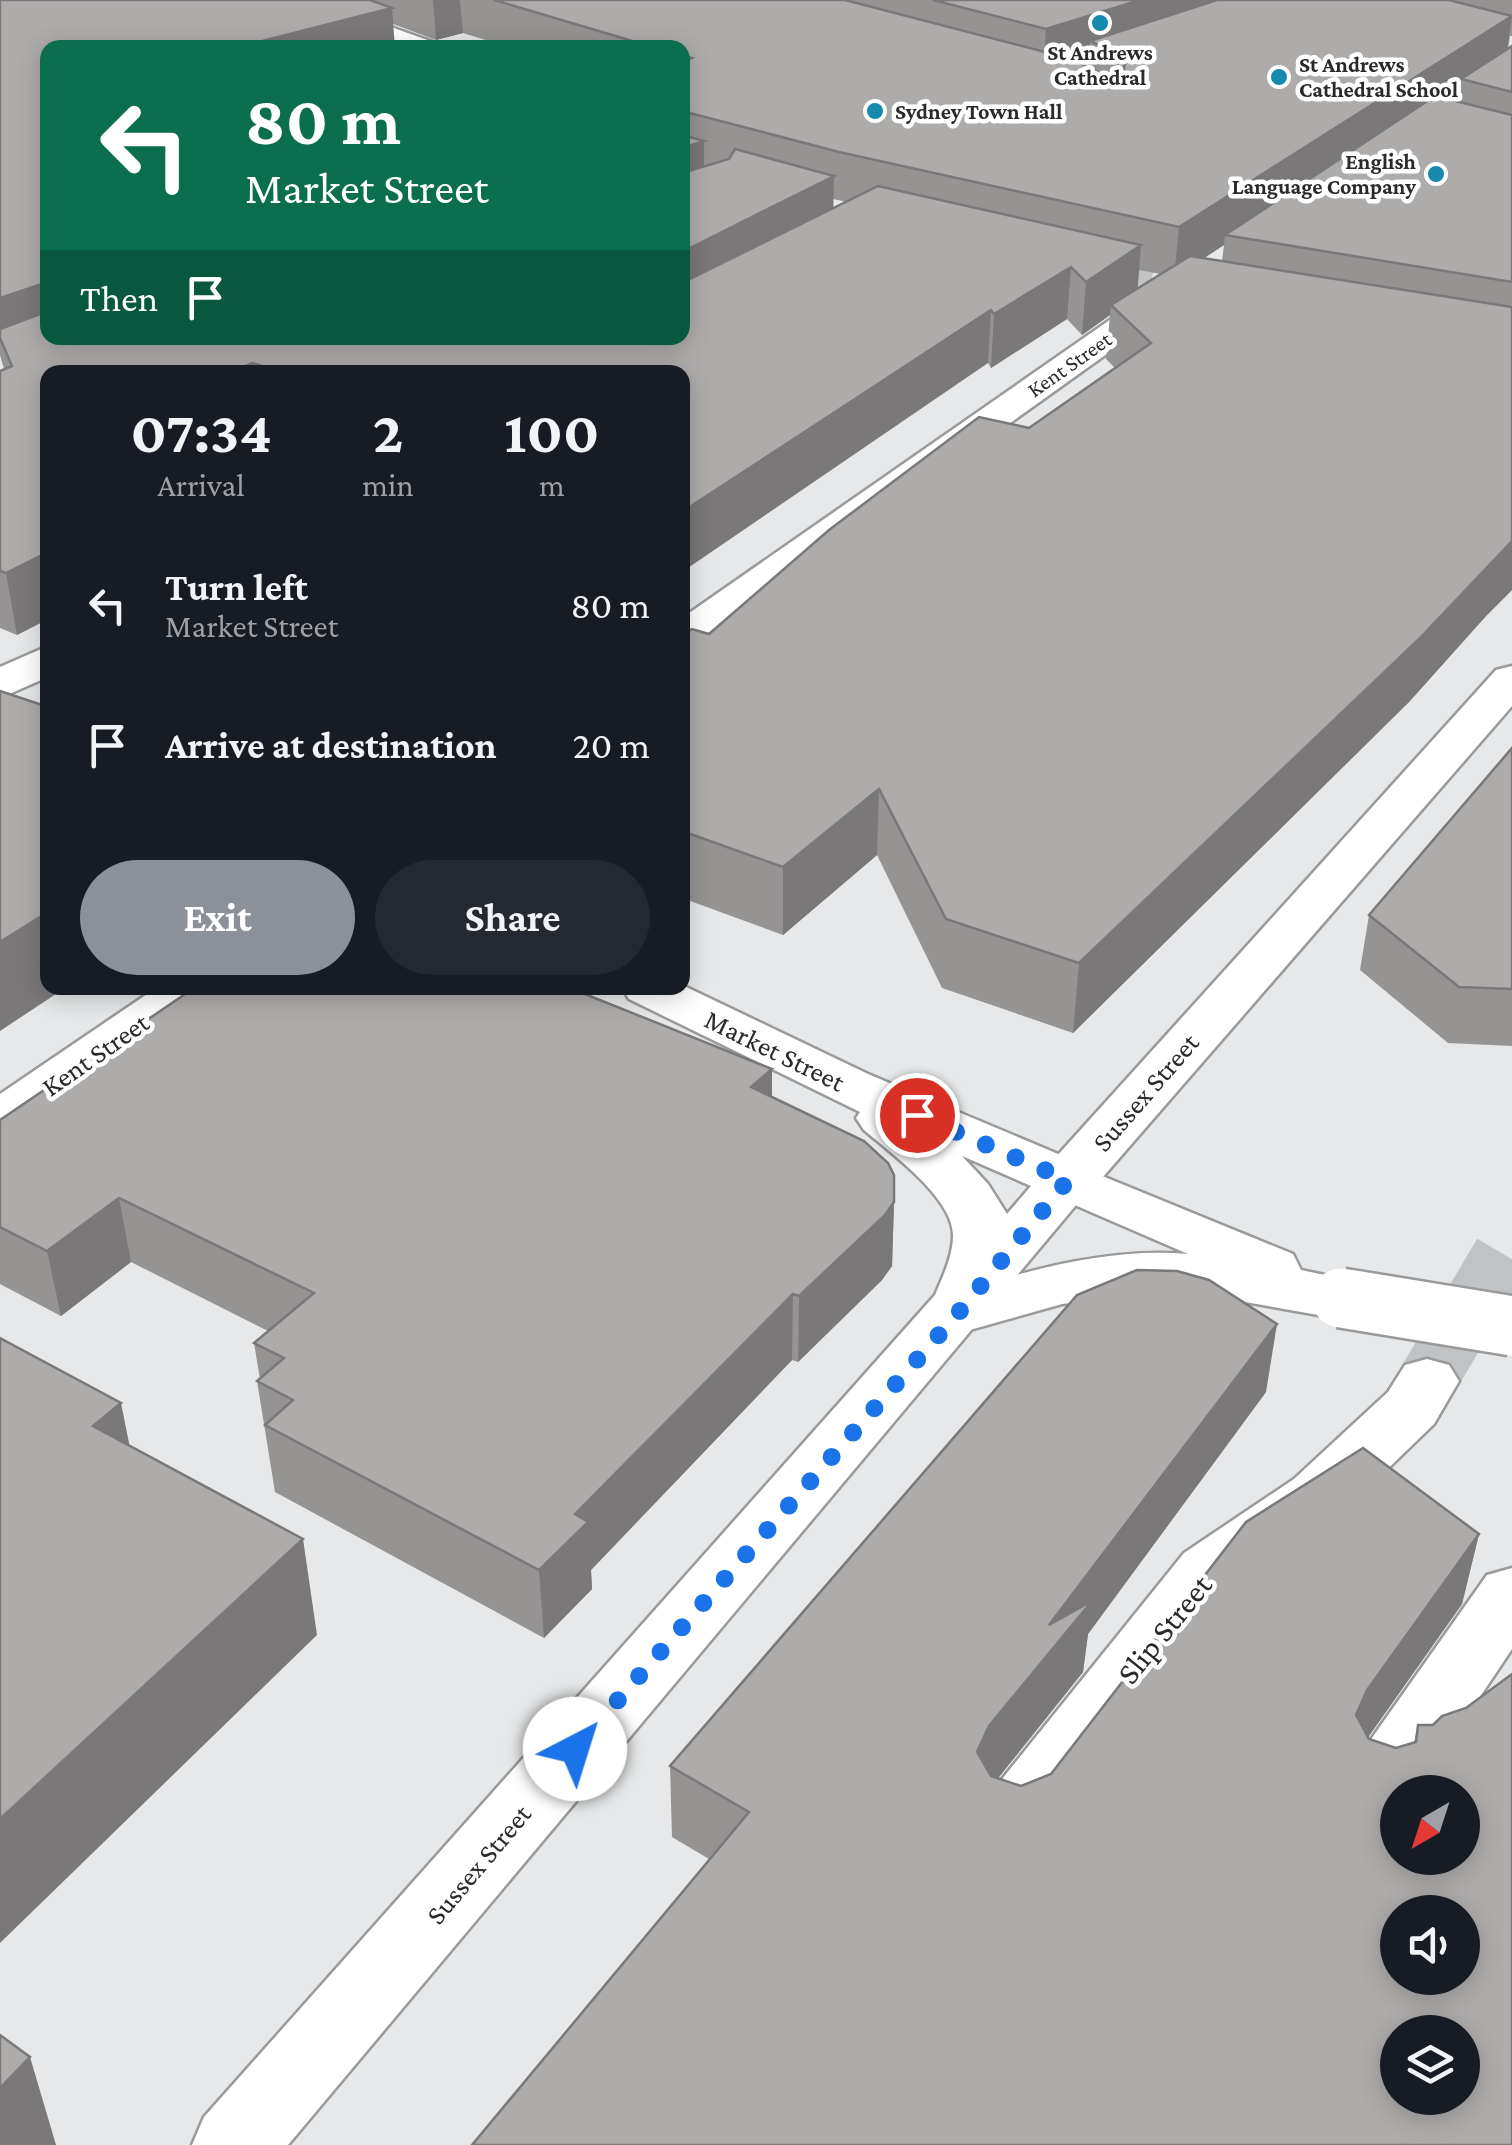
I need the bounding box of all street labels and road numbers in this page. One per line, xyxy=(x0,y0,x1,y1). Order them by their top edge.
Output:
street label: Kent Street xyxy=(1022,326,1117,402)
street label: Market Street xyxy=(700,1003,850,1098)
street label: Kent Street xyxy=(36,1006,155,1102)
street label: Sussex Street xyxy=(1086,1027,1205,1158)
street label: Slip Street xyxy=(1109,1567,1219,1691)
street label: Sussex Street xyxy=(420,1798,538,1930)

